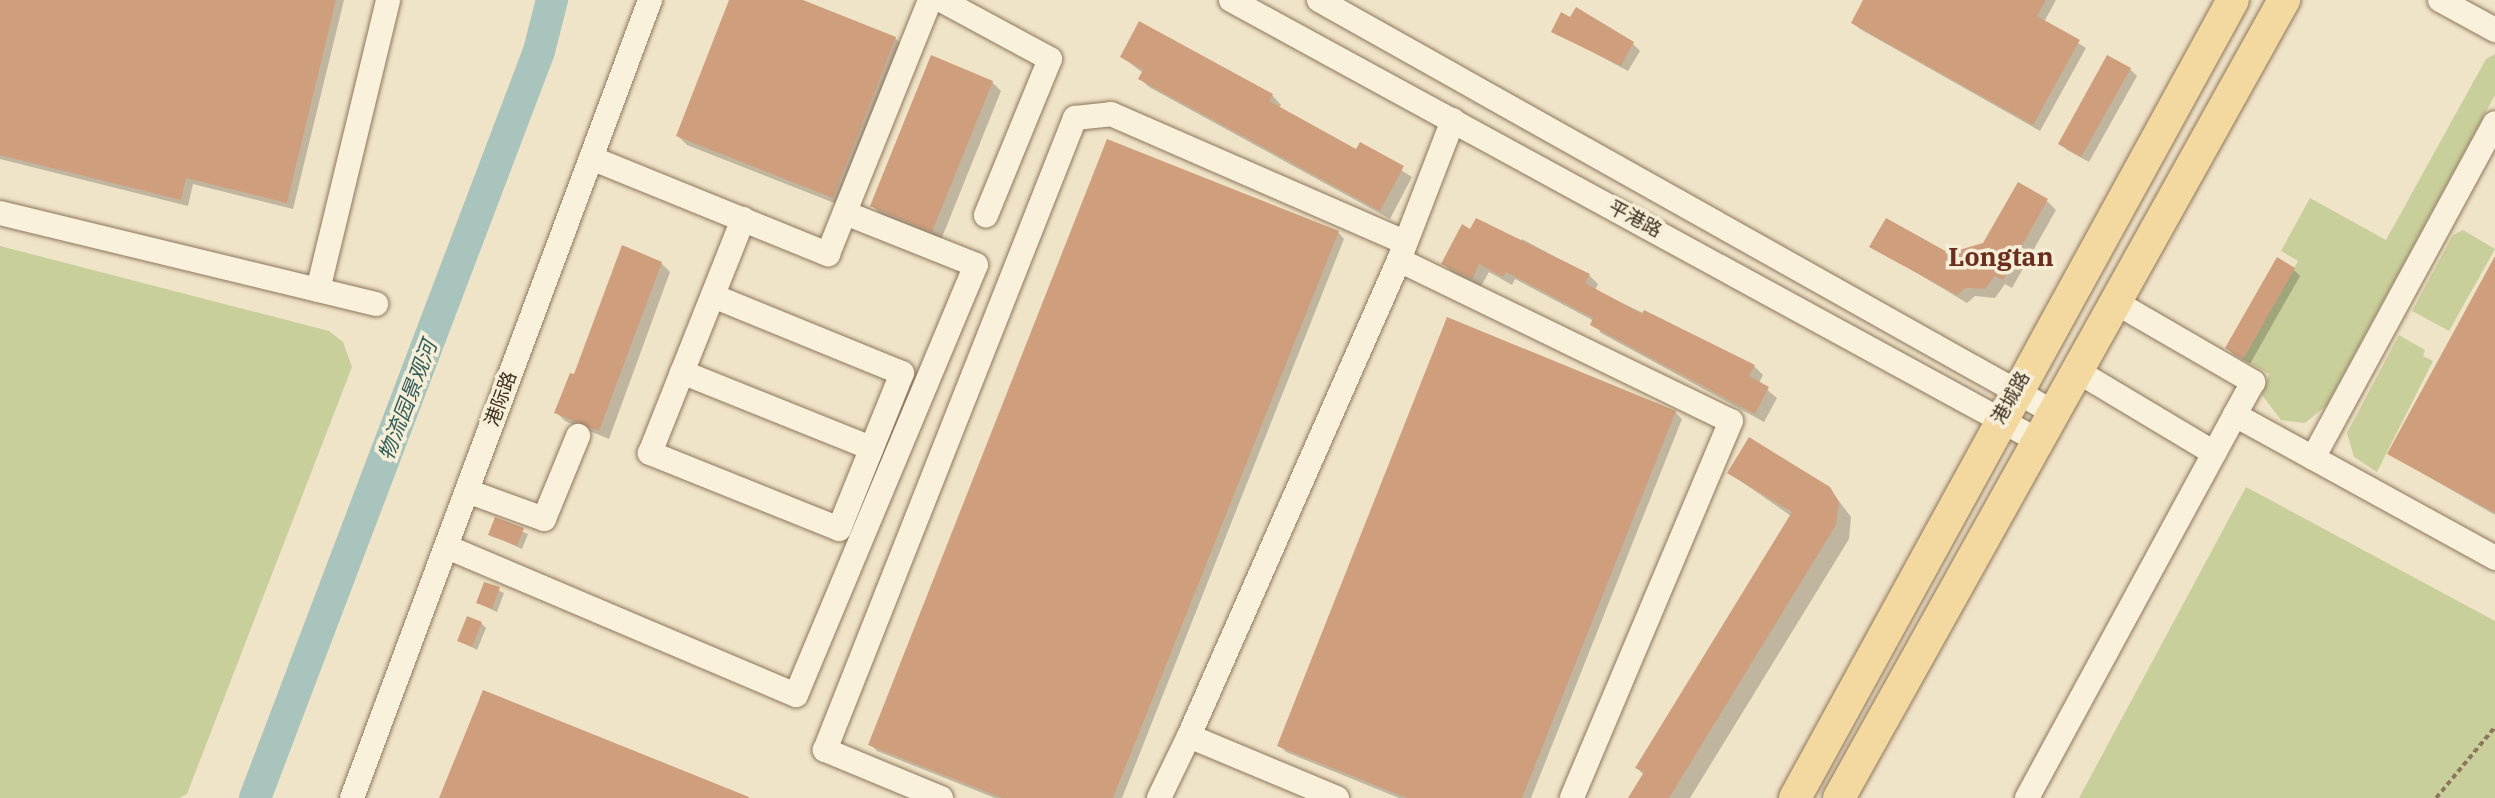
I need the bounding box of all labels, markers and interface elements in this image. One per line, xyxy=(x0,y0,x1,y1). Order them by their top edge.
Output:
street label: 平港路 xyxy=(1604,196,1666,242)
district label: Longtan xyxy=(1948,241,2054,273)
water label: 物流园景观河 xyxy=(373,337,441,463)
street label: 港际路 xyxy=(481,368,521,430)
street label: 港城路 xyxy=(1987,368,2035,428)

